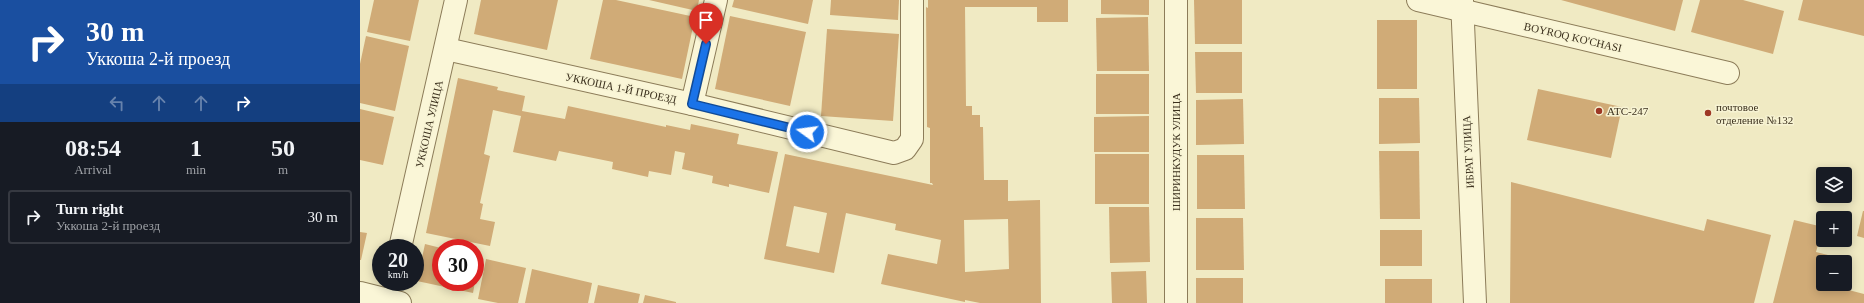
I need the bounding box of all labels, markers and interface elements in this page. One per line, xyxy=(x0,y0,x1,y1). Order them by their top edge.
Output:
pin xyxy=(689,3,723,44)
icon: arrive xyxy=(695,9,717,31)
icon: right xyxy=(20,16,72,68)
text: 30 m xyxy=(86,16,144,47)
street label: BOYROQ KO'CHASI xyxy=(1523,20,1623,54)
text: Уккоша 2-й проезд xyxy=(86,49,230,69)
street label: УККОША 1-Й ПРОЕЗД xyxy=(564,70,678,106)
street label: УККОША УЛИЦА xyxy=(413,79,445,169)
icon: left xyxy=(106,92,128,114)
icon: ahead xyxy=(148,92,170,114)
icon: ahead xyxy=(190,92,212,114)
icon: right xyxy=(232,92,254,114)
street label: ШИРИНКУДУК УЛИЦА xyxy=(1170,93,1182,211)
place label: почтовое отделение №132 xyxy=(1716,101,1793,126)
place label: АТС-247 xyxy=(1607,105,1649,117)
marker: АТС-247 xyxy=(1594,106,1604,116)
marker: почтовое отделение №132 xyxy=(1703,108,1713,118)
position arrow xyxy=(786,111,828,153)
street label: ИБРАТ УЛИЦА xyxy=(1460,115,1476,189)
text: 08:54 xyxy=(65,135,121,161)
text: 1 xyxy=(190,135,202,161)
text: 50 xyxy=(271,135,295,161)
text: Arrival xyxy=(74,162,112,177)
text: min xyxy=(186,162,206,177)
text: m xyxy=(278,162,288,177)
map controls xyxy=(1816,167,1852,291)
button: layers xyxy=(1816,167,1852,203)
text: Turn right xyxy=(56,201,123,217)
icon: right xyxy=(22,206,44,228)
text: 30 m xyxy=(308,209,338,225)
button: + xyxy=(1816,211,1852,247)
text: Уккоша 2-й проезд xyxy=(56,218,160,233)
speed limit sign: 30 xyxy=(432,239,484,291)
text: 20 xyxy=(388,249,408,271)
button: − xyxy=(1816,255,1852,291)
text: km/h xyxy=(388,269,408,280)

